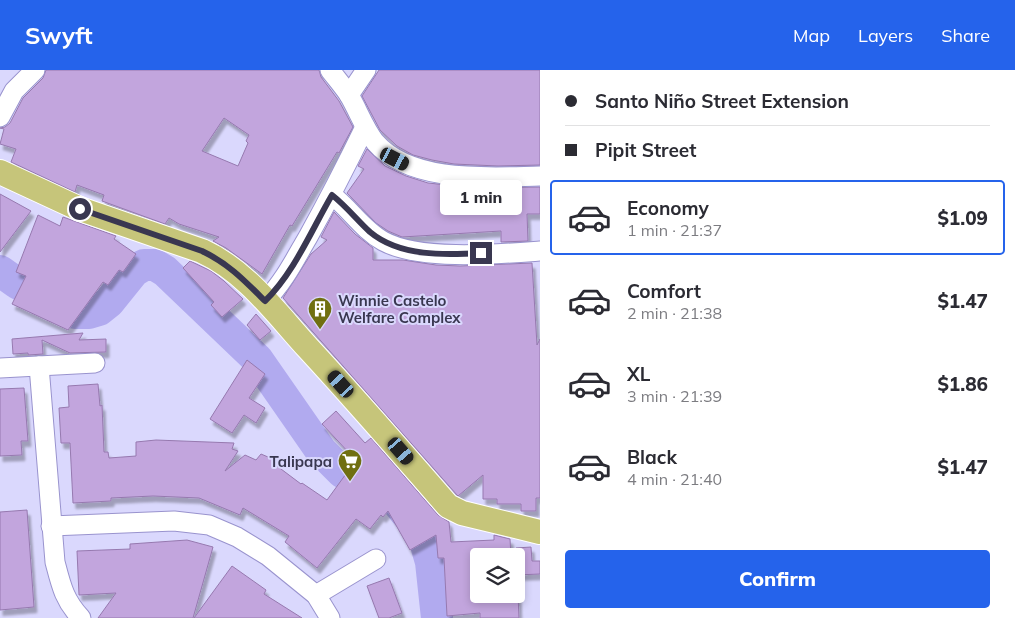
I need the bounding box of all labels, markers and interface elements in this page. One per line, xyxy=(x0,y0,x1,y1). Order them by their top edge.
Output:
text: Swyft xyxy=(25,20,93,50)
text: Map xyxy=(793,24,830,47)
text: Layers xyxy=(858,24,913,47)
text: Share xyxy=(941,24,990,47)
text: Santo Niño Street Extension xyxy=(595,89,849,113)
text: Pipit Street xyxy=(595,138,696,162)
car xyxy=(378,146,411,172)
callout: 1 min xyxy=(440,180,522,216)
text: 1 min xyxy=(460,187,502,207)
icon: car xyxy=(567,195,612,240)
text: Economy xyxy=(627,196,709,220)
route start xyxy=(69,198,91,220)
text: $1.09 xyxy=(937,206,988,230)
text: 1 min · 21:37 xyxy=(627,220,722,240)
route end xyxy=(470,242,492,264)
icon: car xyxy=(567,278,612,323)
text: Comfort xyxy=(627,279,701,303)
text: $1.47 xyxy=(937,289,988,313)
place label: Winnie Castelo Welfare Complex xyxy=(338,291,461,327)
building icon: Winnie Castelo Welfare Complex xyxy=(307,296,333,330)
text: 2 min · 21:38 xyxy=(627,303,722,323)
icon: car xyxy=(567,361,612,406)
text: XL xyxy=(627,362,650,386)
car xyxy=(325,368,356,400)
text: $1.86 xyxy=(937,372,988,396)
text: 3 min · 21:39 xyxy=(627,386,722,406)
car xyxy=(385,435,416,467)
icon: car xyxy=(567,444,612,489)
text: Black xyxy=(627,445,677,469)
supermarket icon: Talipapa xyxy=(337,448,363,482)
place label: Talipapa xyxy=(270,452,332,471)
text: $1.47 xyxy=(937,455,988,479)
text: 4 min · 21:40 xyxy=(627,469,722,489)
map controls xyxy=(470,548,525,603)
button: layers xyxy=(470,548,525,603)
button: Confirm xyxy=(565,550,990,608)

